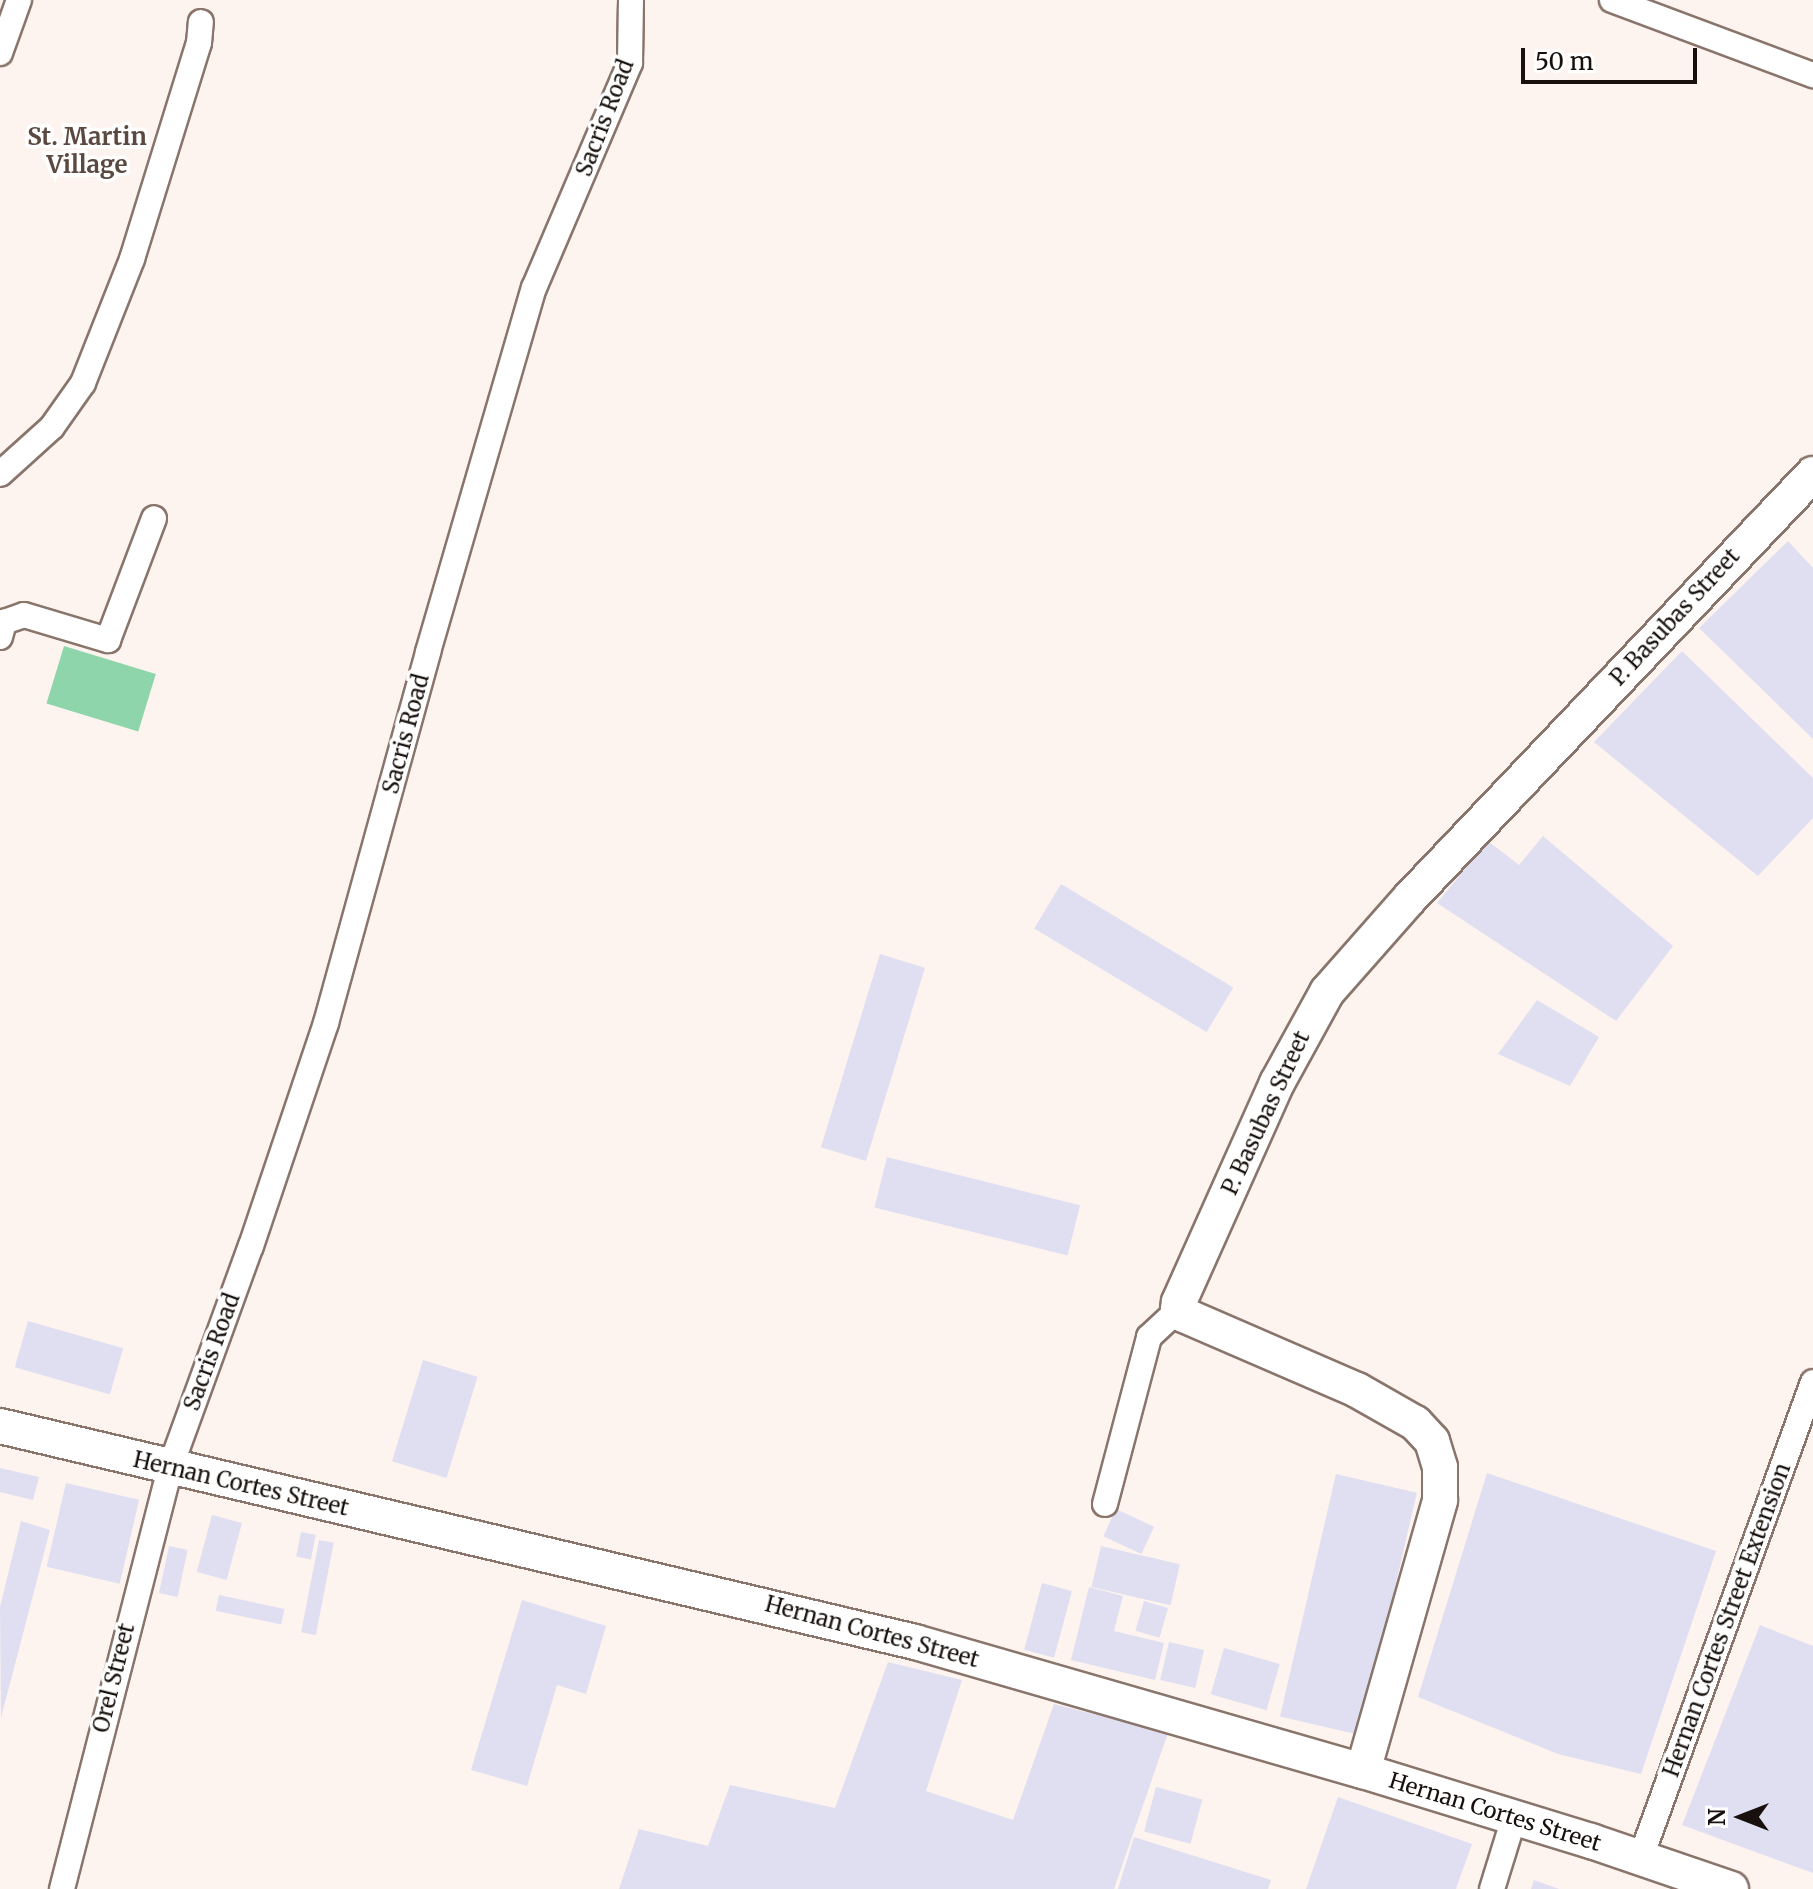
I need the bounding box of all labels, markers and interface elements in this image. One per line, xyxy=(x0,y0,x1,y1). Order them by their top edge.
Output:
scale bar xyxy=(1525,32,1701,82)
text: 50 m xyxy=(1535,46,1594,77)
street label: Sacris Road xyxy=(571,56,639,180)
district label: St. Martin Village xyxy=(27,123,147,179)
street label: P. Basubas Street xyxy=(1605,543,1745,691)
street label: Sacris Road xyxy=(377,671,435,797)
street label: P. Basubas Street xyxy=(1217,1027,1315,1199)
street label: Sacris Road xyxy=(179,1290,245,1414)
street label: Hernan Cortes Street xyxy=(131,1446,351,1522)
street label: Hernan Cortes Street Extension xyxy=(1658,1459,1796,1781)
street label: Hernan Cortes Street xyxy=(762,1591,982,1673)
street label: Orel Street xyxy=(88,1621,140,1735)
street label: Hernan Cortes Street xyxy=(1386,1767,1604,1857)
north arrow xyxy=(1701,1777,1781,1857)
text: N xyxy=(1703,1808,1731,1826)

